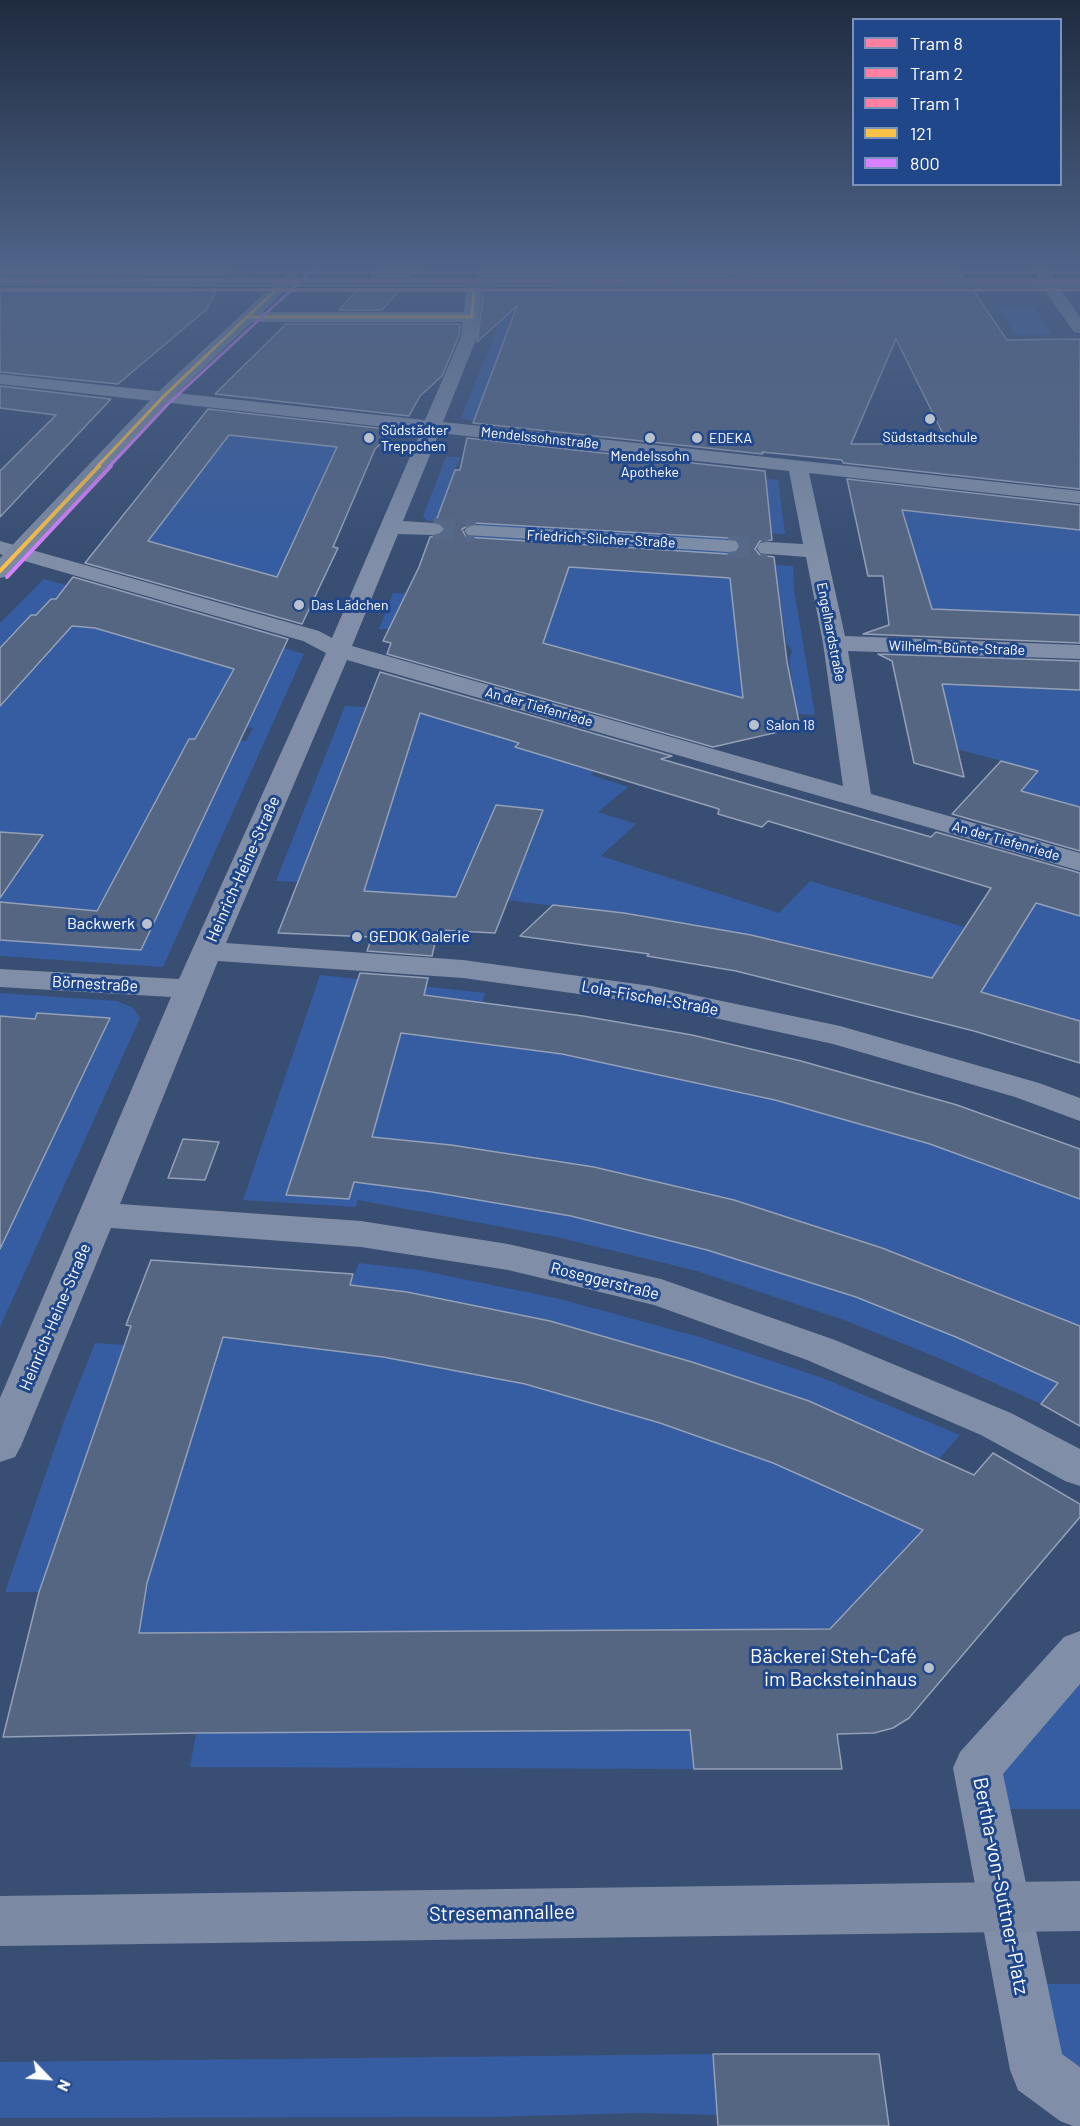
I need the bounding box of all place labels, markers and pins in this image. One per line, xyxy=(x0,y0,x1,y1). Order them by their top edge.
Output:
marker: Südstadtschule xyxy=(923,412,937,426)
place label: Südstädter Treppchen xyxy=(381,422,448,454)
place label: Südstadtschule xyxy=(883,429,977,445)
place label: EDEKA xyxy=(709,430,752,446)
marker: Südstädter Treppchen xyxy=(362,431,376,445)
marker: Mendelssohn Apotheke xyxy=(643,431,657,445)
marker: EDEKA xyxy=(690,431,704,445)
place label: Mendelssohn Apotheke xyxy=(610,448,690,480)
place label: Das Lädchen xyxy=(311,597,389,613)
marker: Das Lädchen xyxy=(292,598,306,612)
place label: Salon 18 xyxy=(766,717,815,733)
marker: Salon 18 xyxy=(747,718,761,732)
place label: Backwerk xyxy=(67,914,135,934)
marker: Backwerk xyxy=(140,917,154,931)
place label: GEDOK Galerie xyxy=(369,927,470,947)
marker: GEDOK Galerie xyxy=(350,930,364,944)
place label: Bäckerei Steh-Café im Backsteinhaus xyxy=(750,1644,917,1691)
marker: Bäckerei Steh-Café im Backsteinhaus xyxy=(922,1661,936,1675)

